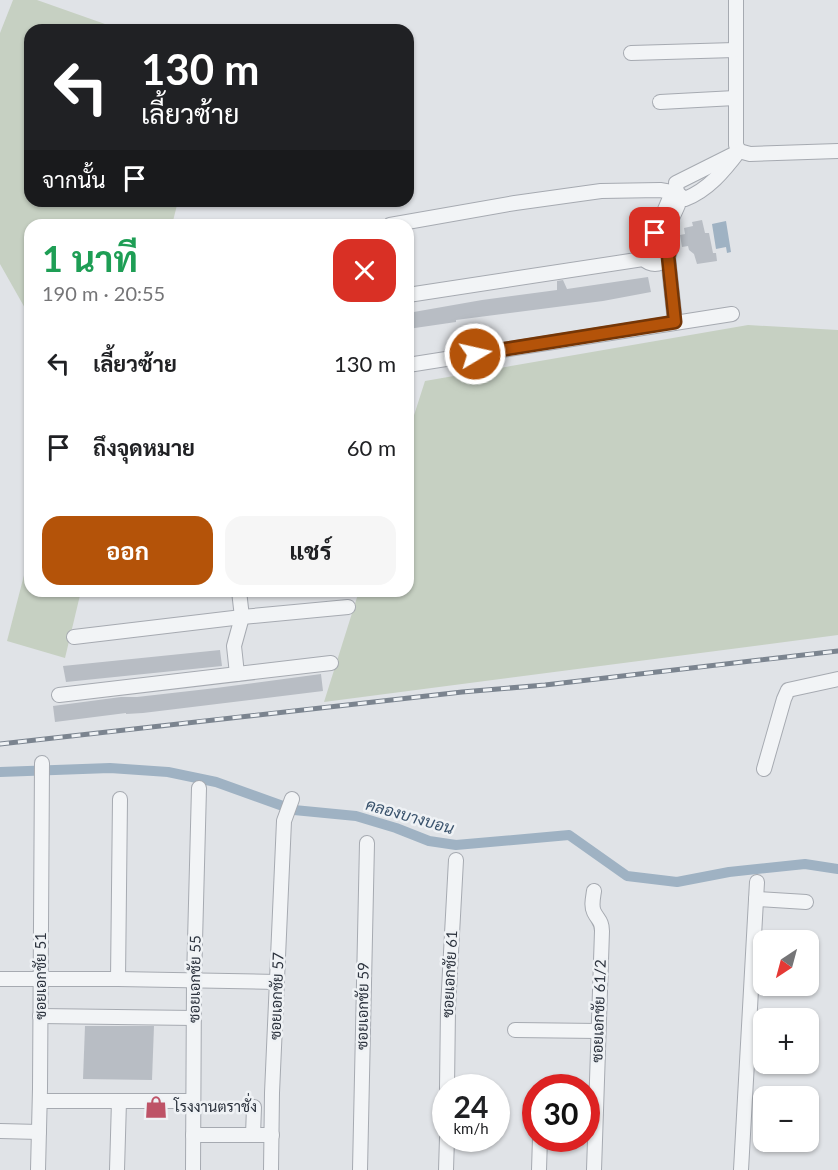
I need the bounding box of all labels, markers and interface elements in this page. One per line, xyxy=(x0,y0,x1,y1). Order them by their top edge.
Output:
text: 130 m xyxy=(141,44,259,94)
icon: left xyxy=(42,48,120,126)
text: เลี้ยวซ้าย xyxy=(141,97,239,130)
icon: arrive xyxy=(118,162,151,195)
text: จากนั้น xyxy=(42,166,106,193)
pin xyxy=(629,207,680,258)
icon: arrive xyxy=(638,216,671,249)
text: 1 นาที xyxy=(42,236,138,280)
button: close xyxy=(333,239,396,302)
text: 190 m · 20:55 xyxy=(42,281,165,305)
position arrow xyxy=(443,322,507,386)
icon: left xyxy=(42,347,75,380)
text: เลี้ยวซ้าย xyxy=(93,350,177,377)
text: 130 m xyxy=(334,350,396,377)
icon: arrive xyxy=(42,431,75,464)
text: ถึงจุดหมาย xyxy=(93,434,195,461)
text: 60 m xyxy=(347,434,396,461)
button: ออก xyxy=(42,516,213,585)
button: แชร์ xyxy=(225,516,396,585)
water label: คลองบางบอน xyxy=(364,794,456,837)
street label: ซอยเอกชัย 61 xyxy=(438,930,460,1018)
north arrow xyxy=(753,930,819,996)
map controls xyxy=(753,930,819,1152)
street label: ซอยเอกชัย 51 xyxy=(31,932,49,1020)
street label: ซอยเอกชัย 55 xyxy=(184,935,204,1023)
street label: ซอยเอกชัย 57 xyxy=(265,952,287,1040)
street label: ซอยเอกชัย 61/2 xyxy=(587,959,609,1063)
street label: ซอยเอกชัย 59 xyxy=(352,962,372,1050)
button: + xyxy=(753,1008,819,1074)
speed limit sign: 30 xyxy=(522,1074,600,1152)
button: − xyxy=(753,1086,819,1152)
text: 24 xyxy=(454,1088,488,1124)
place label: โรงงานตราชั่ง xyxy=(173,1092,257,1115)
shop icon: โรงงานตราชั่ง xyxy=(143,1094,169,1120)
text: km/h xyxy=(453,1119,489,1137)

